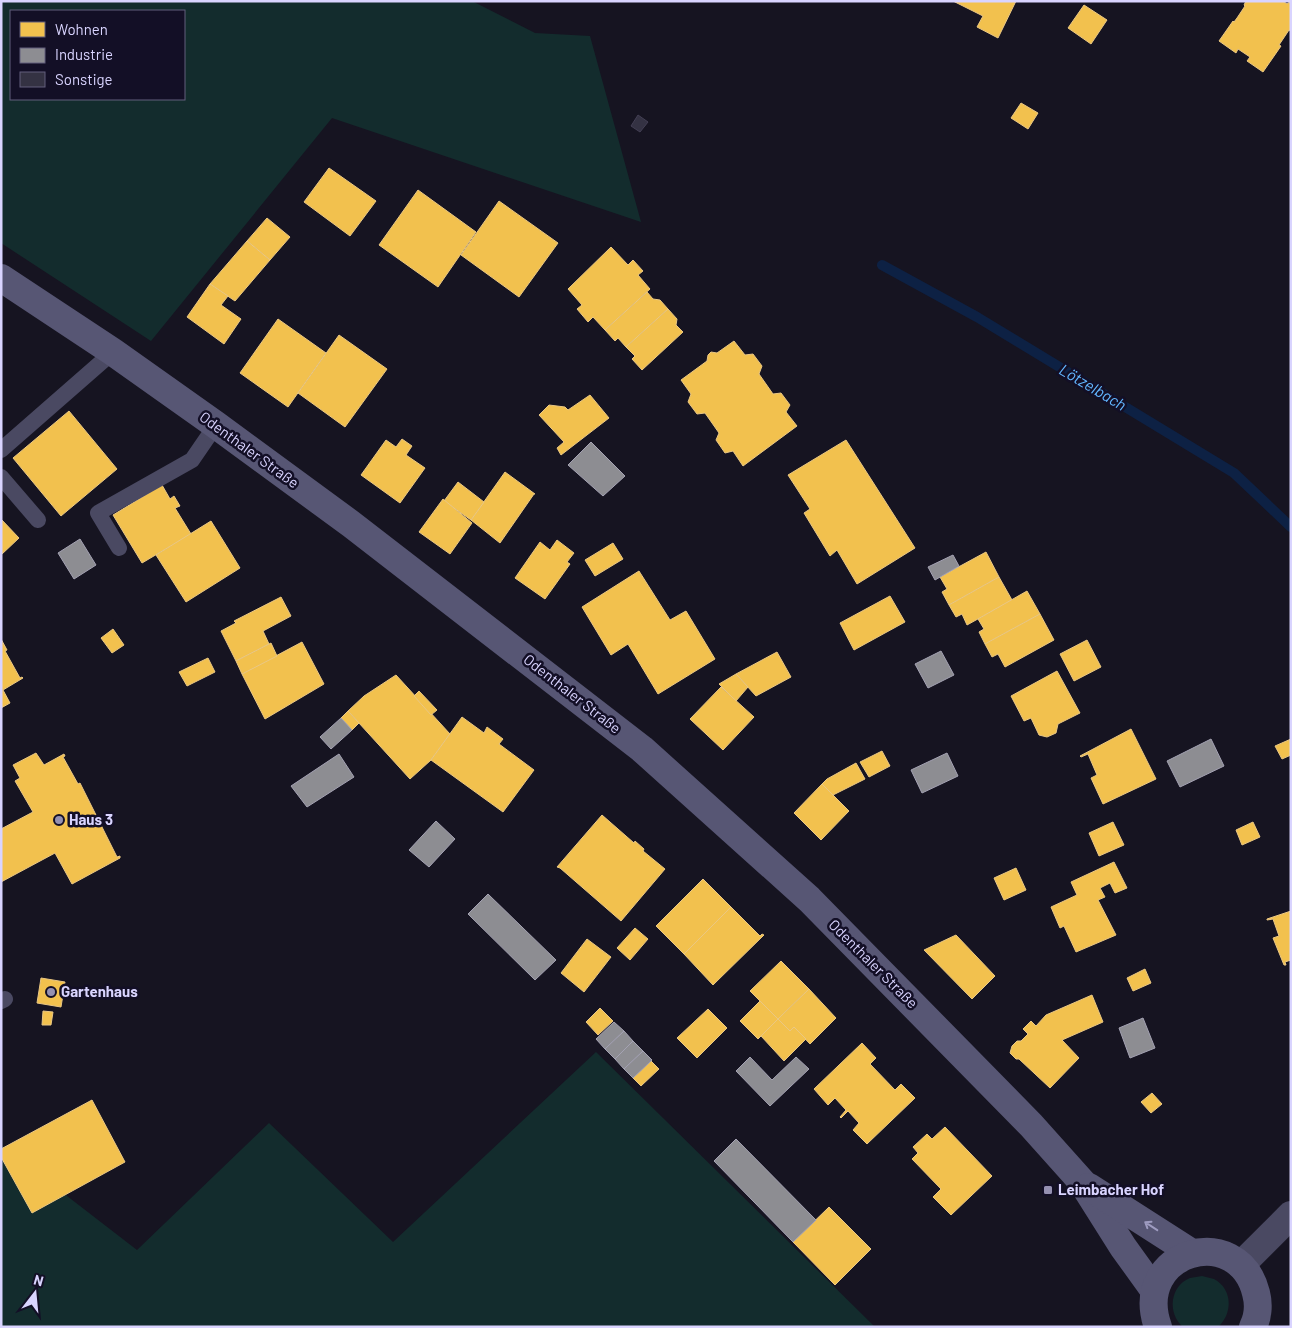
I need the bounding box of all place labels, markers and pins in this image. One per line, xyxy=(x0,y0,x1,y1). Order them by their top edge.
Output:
place label: Haus 3 xyxy=(69,810,113,828)
marker: Haus 3 xyxy=(53,814,65,826)
place label: Gartenhaus xyxy=(61,982,138,1000)
marker: Gartenhaus xyxy=(45,986,57,998)
place label: Leimbacher Hof xyxy=(1058,1180,1164,1198)
marker: Leimbacher Hof xyxy=(1042,1184,1054,1196)

